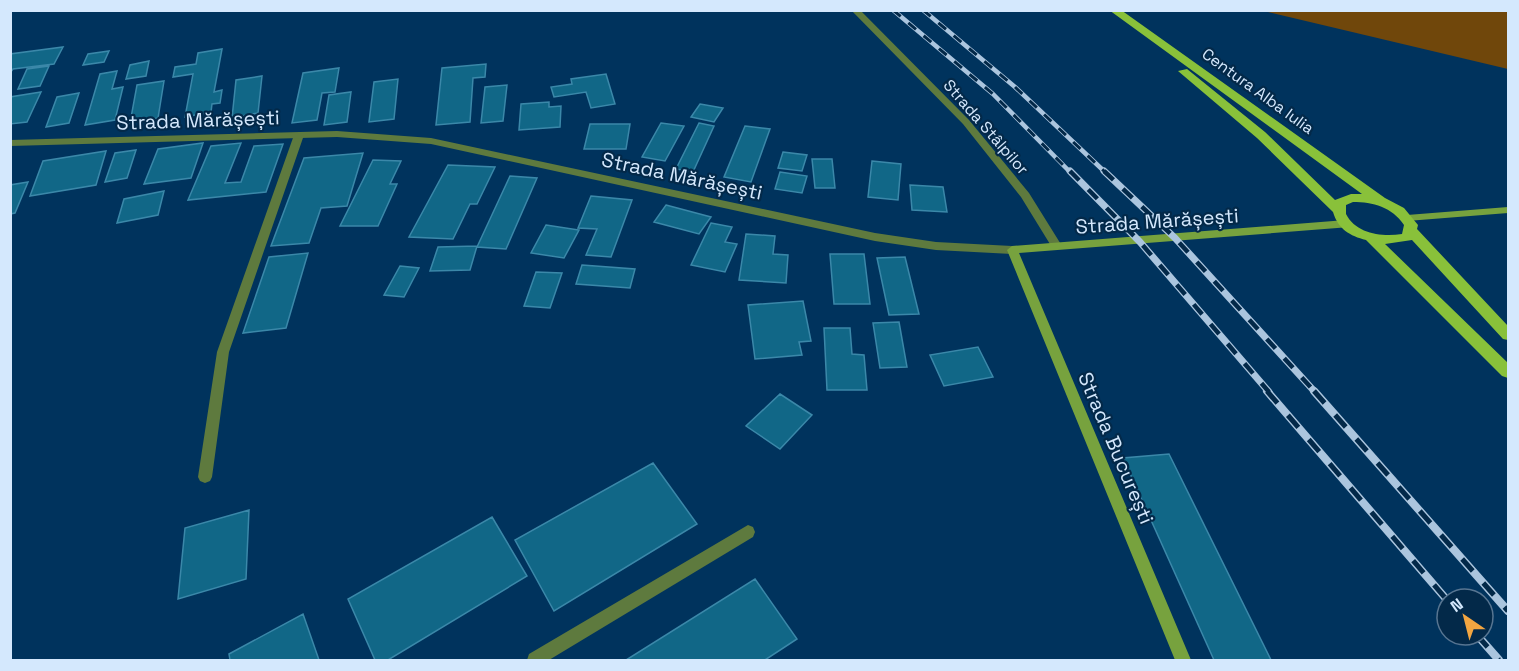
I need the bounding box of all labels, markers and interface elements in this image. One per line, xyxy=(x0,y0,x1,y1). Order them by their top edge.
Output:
street label: Centura Alba Iulia xyxy=(1198,43,1318,139)
street label: Strada Stâlpilor xyxy=(939,75,1033,179)
street label: Strada Mărășești xyxy=(116,104,280,136)
street label: Strada Mărășești xyxy=(599,146,765,206)
street label: Strada Mărășești xyxy=(1074,202,1240,240)
street label: Strada București xyxy=(1072,368,1160,528)
north arrow xyxy=(1435,587,1495,647)
text: N xyxy=(1446,593,1467,617)

